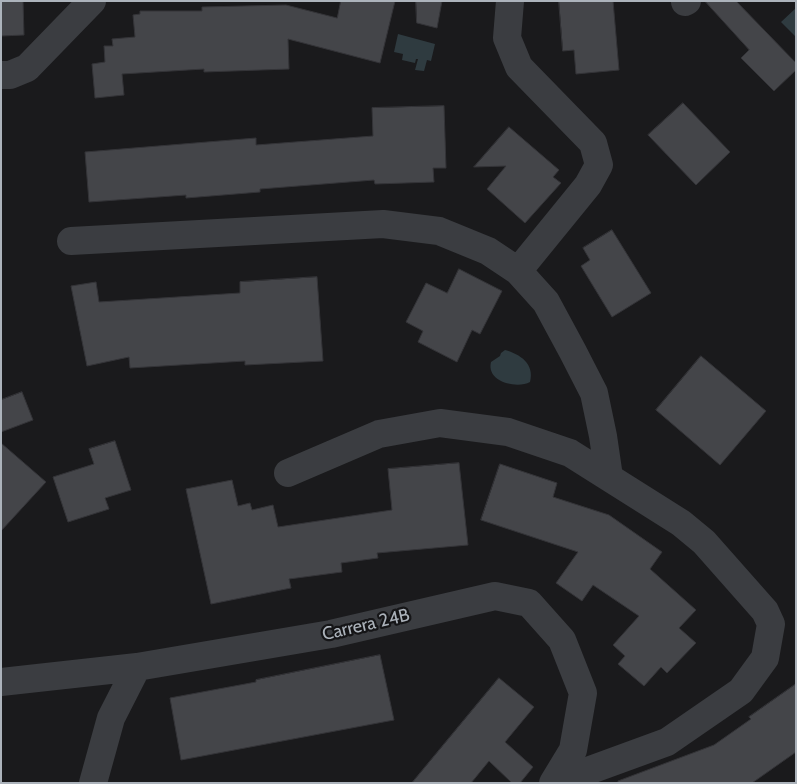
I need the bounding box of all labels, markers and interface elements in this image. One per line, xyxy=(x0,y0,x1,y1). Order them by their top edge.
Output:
street label: Carrera 24B xyxy=(320,604,412,646)

